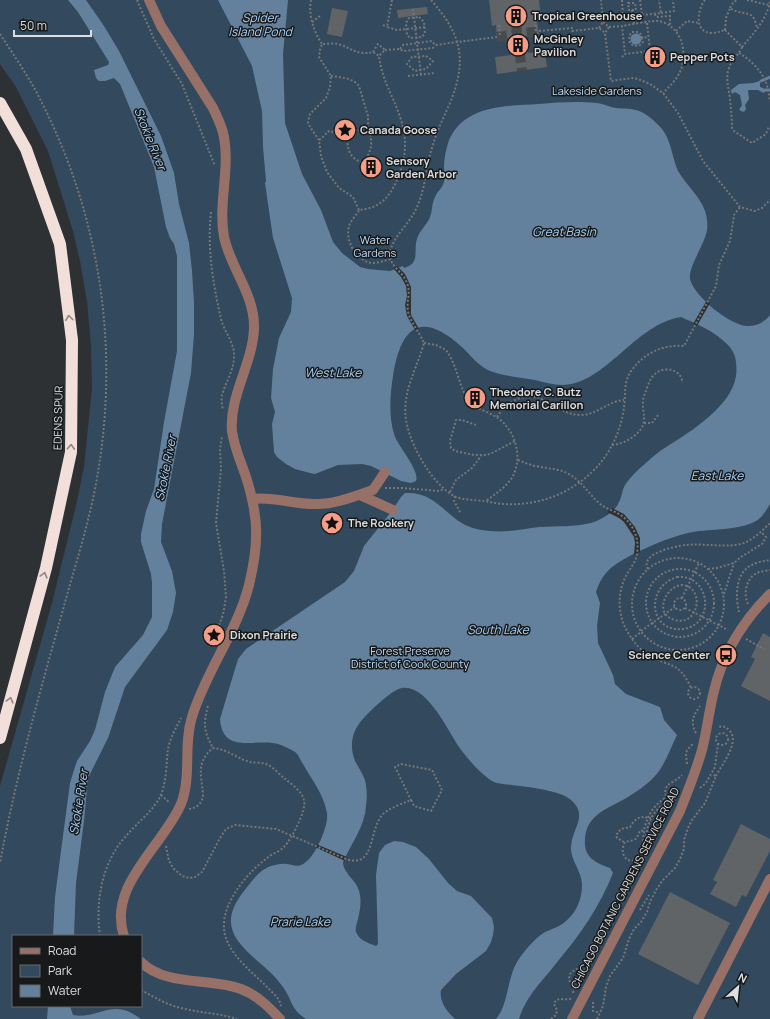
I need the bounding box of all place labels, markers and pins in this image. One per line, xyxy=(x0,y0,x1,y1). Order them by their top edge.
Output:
building icon: Tropical Greenhouse xyxy=(503,3,529,29)
place label: Tropical Greenhouse xyxy=(532,8,643,23)
place label: McGinley Pavilion xyxy=(534,31,584,59)
building icon: McGinley Pavilion xyxy=(505,32,531,58)
building icon: Pepper Pots xyxy=(642,44,668,70)
place label: Pepper Pots xyxy=(670,49,735,64)
place icon: Canada Goose xyxy=(332,117,358,143)
place label: Canada Goose xyxy=(360,122,437,137)
place label: Sensory Garden Arbor xyxy=(386,153,457,181)
building icon: Sensory Garden Arbor xyxy=(358,154,384,180)
place label: Theodore C. Butz Memorial Carillon xyxy=(490,384,583,412)
building icon: Theodore C. Butz Memorial Carillon xyxy=(462,385,488,411)
place icon: The Rookery xyxy=(319,510,345,536)
place label: The Rookery xyxy=(348,515,415,530)
place icon: Dixon Prairie xyxy=(201,622,227,648)
place label: Dixon Prairie xyxy=(230,627,298,642)
bus stop icon: Science Center xyxy=(713,642,739,668)
place label: Science Center xyxy=(628,647,711,662)

